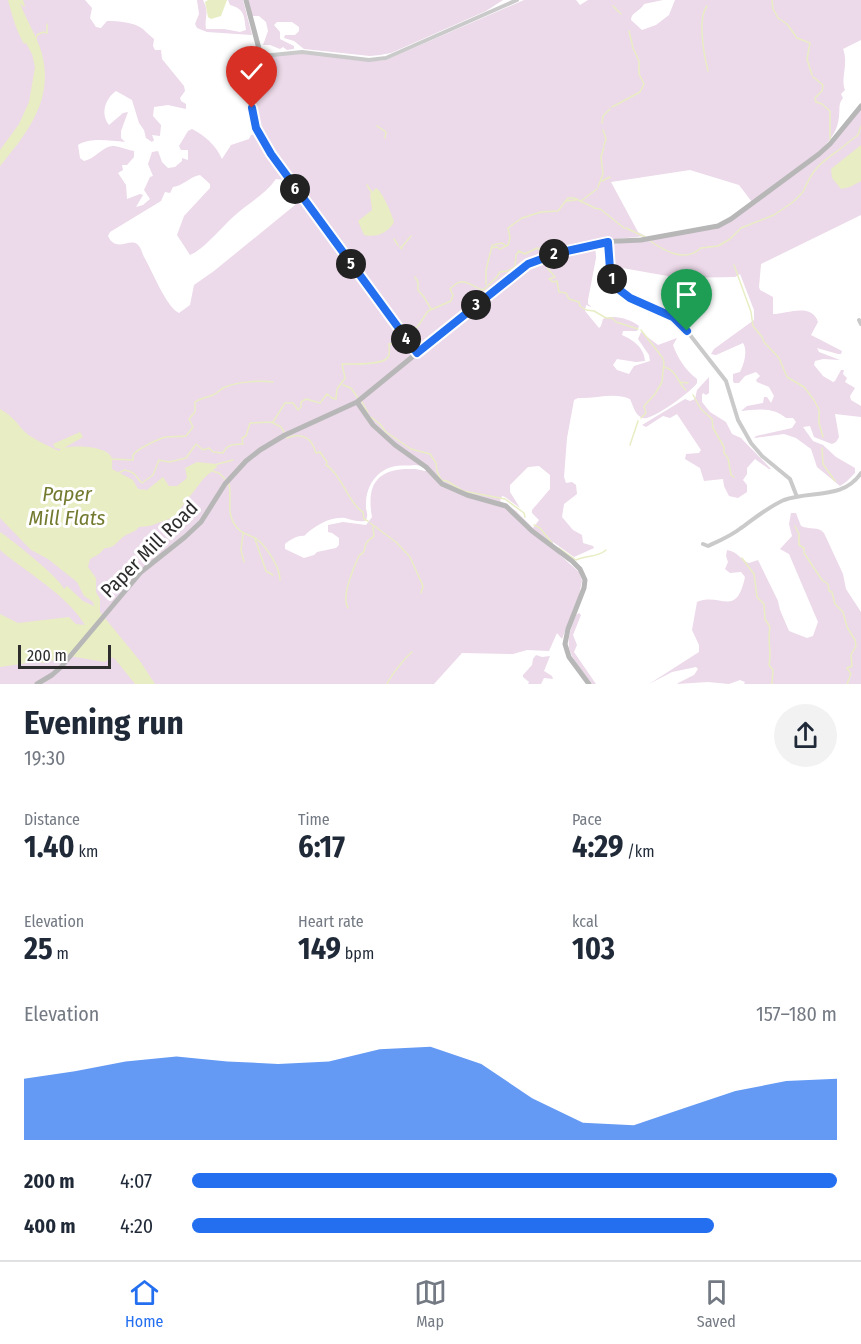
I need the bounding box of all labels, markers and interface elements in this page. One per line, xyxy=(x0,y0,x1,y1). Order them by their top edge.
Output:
pin xyxy=(226,46,277,108)
icon: check xyxy=(235,55,268,88)
pin: 6 xyxy=(280,174,310,204)
text: 6 xyxy=(291,179,299,198)
pin: 2 xyxy=(539,239,569,269)
text: 2 xyxy=(550,244,558,263)
pin: 5 xyxy=(336,249,366,279)
text: 5 xyxy=(347,254,355,273)
pin: 1 xyxy=(597,264,627,294)
text: 1 xyxy=(609,269,615,288)
pin xyxy=(661,269,712,331)
icon: arrive xyxy=(670,278,703,311)
pin: 3 xyxy=(461,290,491,320)
text: 3 xyxy=(472,295,480,314)
pin: 4 xyxy=(391,324,421,354)
text: 4 xyxy=(402,329,410,348)
water label: Paper Mill Flats xyxy=(29,481,106,531)
street label: Paper Mill Road xyxy=(95,495,203,603)
scale bar xyxy=(18,642,111,670)
text: 200 m xyxy=(27,646,67,665)
text: Evening run xyxy=(24,703,184,743)
button: share xyxy=(774,704,837,767)
text: 19:30 xyxy=(24,746,65,770)
text: Distance xyxy=(24,810,80,829)
text: Time xyxy=(298,810,330,829)
text: Pace xyxy=(572,810,602,829)
text: 1.40 xyxy=(24,829,75,865)
text: 6:17 xyxy=(298,829,345,865)
text: 4:29 xyxy=(572,829,624,865)
text: km xyxy=(75,842,98,861)
text: /km xyxy=(624,842,655,861)
text: Elevation xyxy=(24,912,84,931)
text: Heart rate xyxy=(298,912,364,931)
text: kcal xyxy=(572,912,598,931)
text: 25 xyxy=(24,931,53,967)
text: 149 xyxy=(298,931,341,967)
text: 103 xyxy=(572,931,615,967)
text: m xyxy=(53,944,69,963)
text: bpm xyxy=(341,944,374,963)
text: Elevation xyxy=(24,1002,99,1026)
text: 157–180 m xyxy=(756,1002,837,1026)
text: 200 m xyxy=(24,1169,75,1193)
text: 4:07 xyxy=(120,1169,152,1193)
text: 400 m xyxy=(24,1214,76,1238)
text: 4:20 xyxy=(120,1214,153,1238)
tab: Home xyxy=(125,1276,163,1331)
tab: Map xyxy=(414,1276,447,1331)
tab: Saved xyxy=(697,1276,736,1331)

